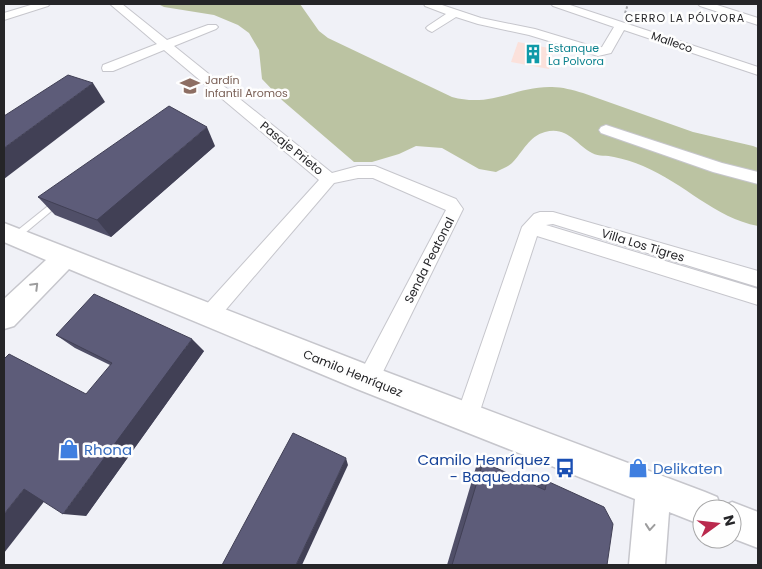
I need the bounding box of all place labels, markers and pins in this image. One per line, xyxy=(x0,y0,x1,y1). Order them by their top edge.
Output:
place label: Estanque La Polvora xyxy=(548,40,604,69)
building icon: Estanque La Polvora xyxy=(522,43,544,65)
place label: Jardín Infantil Aromos xyxy=(205,72,288,101)
school or university icon: Jardín Infantil Aromos xyxy=(179,75,201,97)
shop icon: Rhona xyxy=(58,438,80,460)
place label: Rhona xyxy=(84,439,132,460)
place label: Camilo Henríquez - Baquedano xyxy=(417,449,550,487)
bus stop icon: Camilo Henríquez - Baquedano xyxy=(554,457,576,479)
shop icon: Delikaten xyxy=(627,457,649,479)
place label: Delikaten xyxy=(653,458,723,479)

